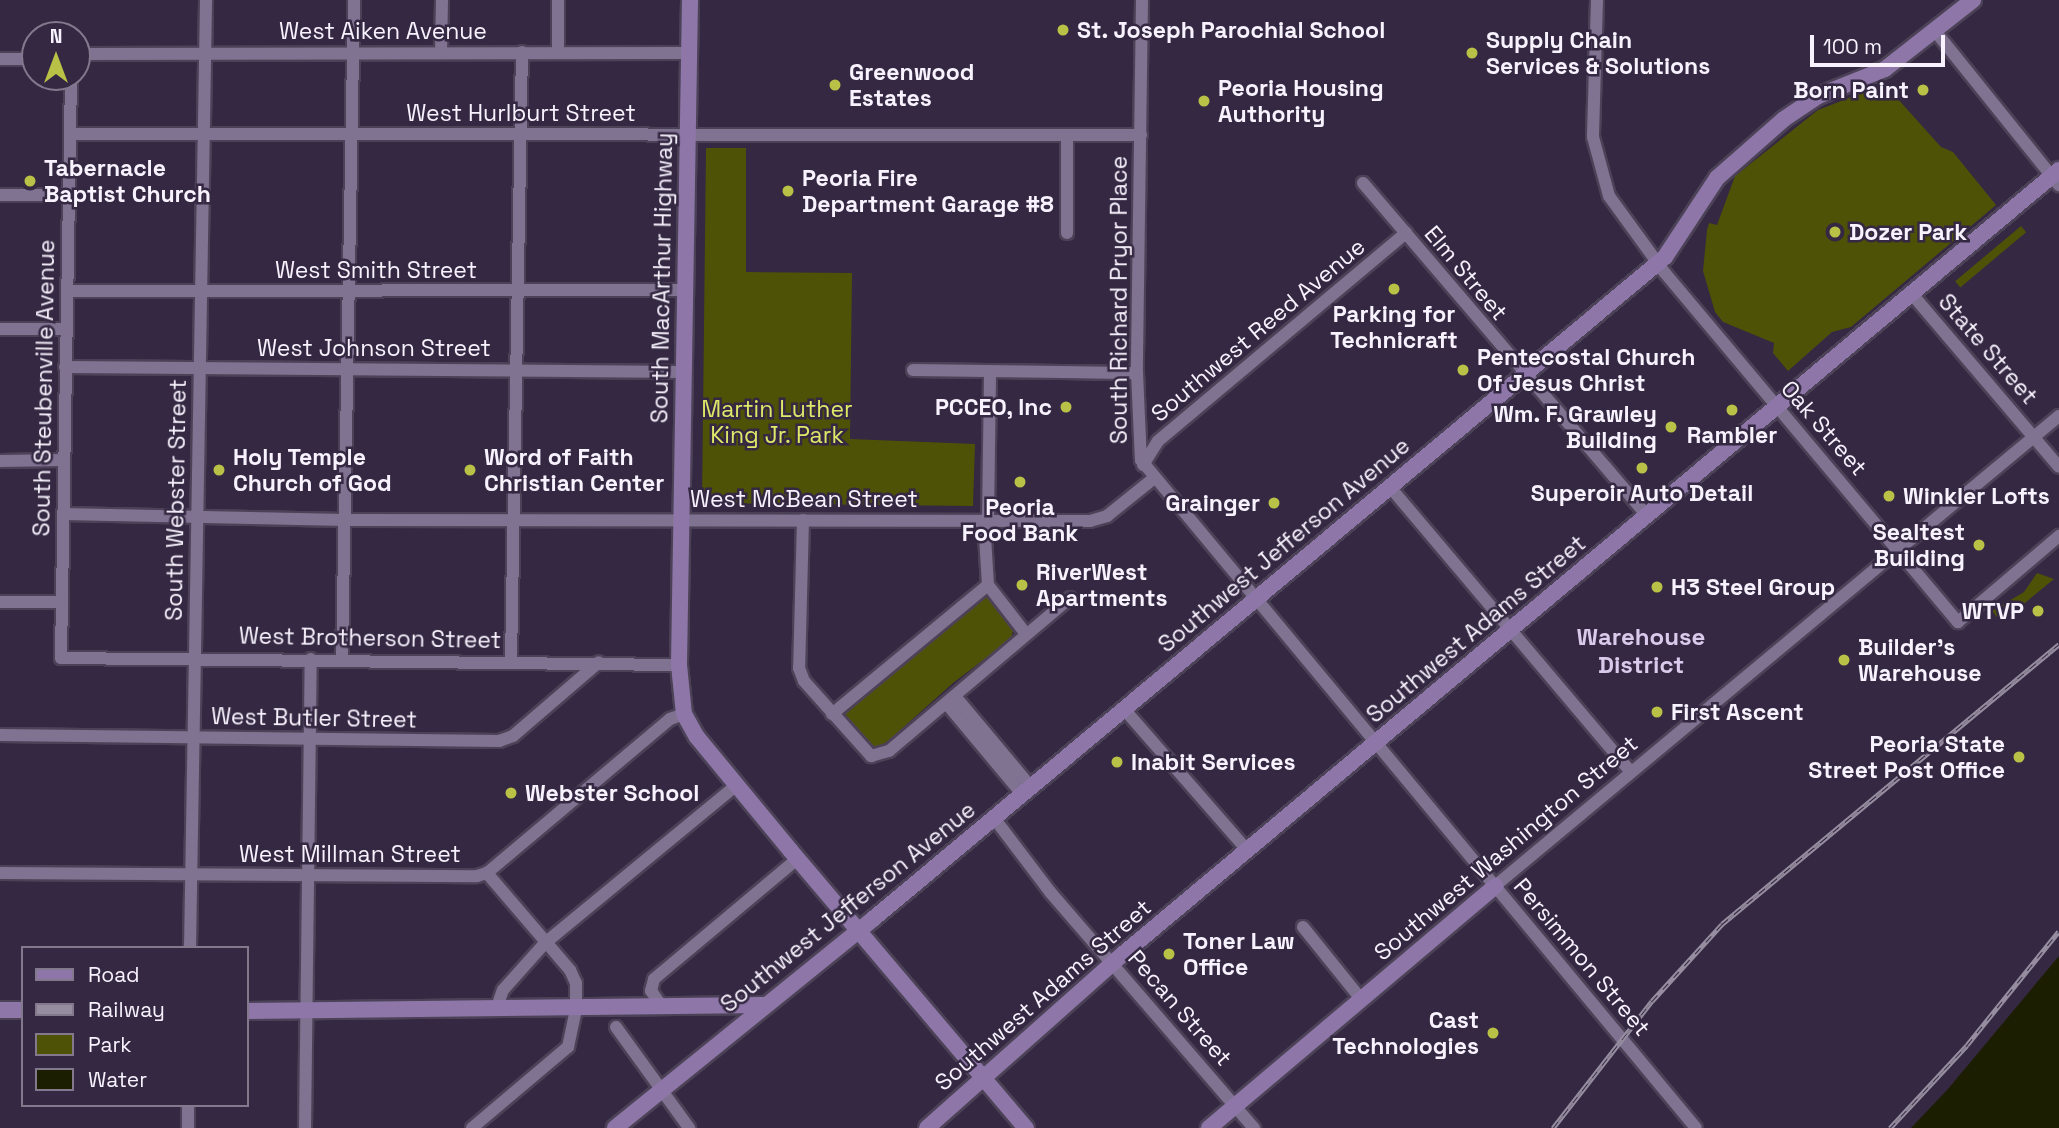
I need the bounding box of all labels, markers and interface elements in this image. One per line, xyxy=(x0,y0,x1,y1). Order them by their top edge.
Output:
place label: St. Joseph Parochial School xyxy=(1077,16,1386,44)
street label: West Aiken Avenue xyxy=(279,17,487,45)
north arrow xyxy=(21,21,91,91)
scale bar xyxy=(1814,21,1949,65)
marker: St. Joseph Parochial School xyxy=(1055,22,1071,38)
text: N xyxy=(50,24,62,49)
place label: Supply Chain Services & Solutions xyxy=(1486,26,1710,80)
text: 100 m xyxy=(1823,33,1882,60)
marker: Supply Chain Services & Solutions xyxy=(1464,45,1480,61)
place label: Greenwood Estates xyxy=(849,58,974,112)
place label: Peoria Housing Authority xyxy=(1218,74,1384,128)
place label: Born Paint xyxy=(1793,76,1909,104)
marker: Greenwood Estates xyxy=(827,77,843,93)
marker: Born Paint xyxy=(1915,82,1931,98)
marker: Peoria Housing Authority xyxy=(1196,93,1212,109)
street label: West Hurlburt Street xyxy=(406,99,636,127)
street label: South MacArthur Highway xyxy=(646,132,678,424)
place label: Tabernacle Baptist Church xyxy=(44,154,211,208)
street label: South Richard Pryor Place xyxy=(1105,156,1133,444)
place label: Peoria Fire Department Garage #8 xyxy=(802,164,1054,218)
marker: Tabernacle Baptist Church xyxy=(22,173,38,189)
marker: Peoria Fire Department Garage #8 xyxy=(780,183,796,199)
place label: Dozer Park xyxy=(1849,218,1967,246)
street label: Elm Street xyxy=(1419,220,1513,326)
marker: Dozer Park xyxy=(1827,224,1843,240)
street label: Southwest Reed Avenue xyxy=(1145,232,1371,428)
street label: South Steubenville Avenue xyxy=(28,239,60,537)
street label: West Smith Street xyxy=(275,256,477,284)
marker: Parking for Technicraft xyxy=(1386,281,1402,297)
street label: State Street xyxy=(1933,288,2043,410)
place label: Parking for Technicraft xyxy=(1330,300,1458,354)
street label: West Johnson Street xyxy=(257,334,491,362)
place label: Pentecostal Church Of Jesus Christ xyxy=(1477,343,1695,397)
marker: Pentecostal Church Of Jesus Christ xyxy=(1455,362,1471,378)
street label: Oak Street xyxy=(1775,375,1873,481)
street label: South Webster Street xyxy=(160,379,192,621)
place label: PCCEO, Inc xyxy=(934,393,1052,421)
park label: Martin Luther King Jr. Park xyxy=(701,395,853,449)
marker: PCCEO, Inc xyxy=(1058,399,1074,415)
place label: Wm. F. Grawley Building xyxy=(1492,400,1657,454)
marker: Rambler xyxy=(1724,402,1740,418)
marker: Wm. F. Grawley Building xyxy=(1663,419,1679,435)
place label: Rambler xyxy=(1687,421,1777,449)
street label: Southwest Jefferson Avenue xyxy=(1153,432,1415,658)
place label: Holy Temple Church of God xyxy=(233,443,392,497)
place label: Word of Faith Christian Center xyxy=(484,443,664,497)
marker: Superoir Auto Detail xyxy=(1634,460,1650,476)
marker: Holy Temple Church of God xyxy=(211,462,227,478)
marker: Word of Faith Christian Center xyxy=(462,462,478,478)
marker: Peoria Food Bank xyxy=(1012,474,1028,490)
place label: Superoir Auto Detail xyxy=(1531,479,1753,507)
place label: Winkler Lofts xyxy=(1903,482,2050,510)
street label: West McBean Street xyxy=(690,485,918,513)
marker: Winkler Lofts xyxy=(1881,488,1897,504)
place label: Grainger xyxy=(1165,489,1260,517)
place label: Peoria Food Bank xyxy=(962,493,1078,547)
marker: Grainger xyxy=(1266,495,1282,511)
place label: Sealtest Building xyxy=(1873,518,1965,572)
street label: Southwest Adams Street xyxy=(1361,529,1591,729)
marker: Sealtest Building xyxy=(1971,537,1987,553)
place label: RiverWest Apartments xyxy=(1036,558,1167,612)
place label: H3 Steel Group xyxy=(1671,573,1835,601)
marker: RiverWest Apartments xyxy=(1014,577,1030,593)
marker: H3 Steel Group xyxy=(1649,579,1665,595)
place label: WTVP xyxy=(1962,597,2024,625)
marker: WTVP xyxy=(2030,603,2046,619)
street label: West Brotherson Street xyxy=(239,622,501,654)
district label: Warehouse District xyxy=(1577,623,1705,679)
place label: Builder's Warehouse xyxy=(1858,633,1982,687)
marker: Builder's Warehouse xyxy=(1836,652,1852,668)
place label: First Ascent xyxy=(1671,698,1804,726)
street label: West Butler Street xyxy=(211,702,417,734)
marker: First Ascent xyxy=(1649,704,1665,720)
street label: Southwest Washington Street xyxy=(1369,730,1643,966)
place label: Peoria State Street Post Office xyxy=(1808,730,2005,784)
place label: Inabit Services xyxy=(1131,748,1295,776)
marker: Peoria State Street Post Office xyxy=(2011,749,2027,765)
marker: Inabit Services xyxy=(1109,754,1125,770)
place label: Webster School xyxy=(525,779,699,807)
marker: Webster School xyxy=(503,785,519,801)
street label: Southwest Jefferson Avenue xyxy=(715,796,981,1018)
street label: West Millman Street xyxy=(239,840,461,868)
street label: Persimmon Street xyxy=(1508,873,1656,1041)
street label: Southwest Adams Street xyxy=(929,893,1157,1097)
place label: Toner Law Office xyxy=(1183,927,1295,981)
street label: Pecan Street xyxy=(1122,944,1238,1072)
legend xyxy=(21,946,248,1107)
marker: Toner Law Office xyxy=(1161,946,1177,962)
text: Road xyxy=(88,961,140,988)
text: Railway xyxy=(88,996,165,1023)
place label: Cast Technologies xyxy=(1332,1006,1479,1060)
marker: Cast Technologies xyxy=(1485,1025,1501,1041)
text: Park xyxy=(88,1031,132,1058)
text: Water xyxy=(88,1066,147,1093)

